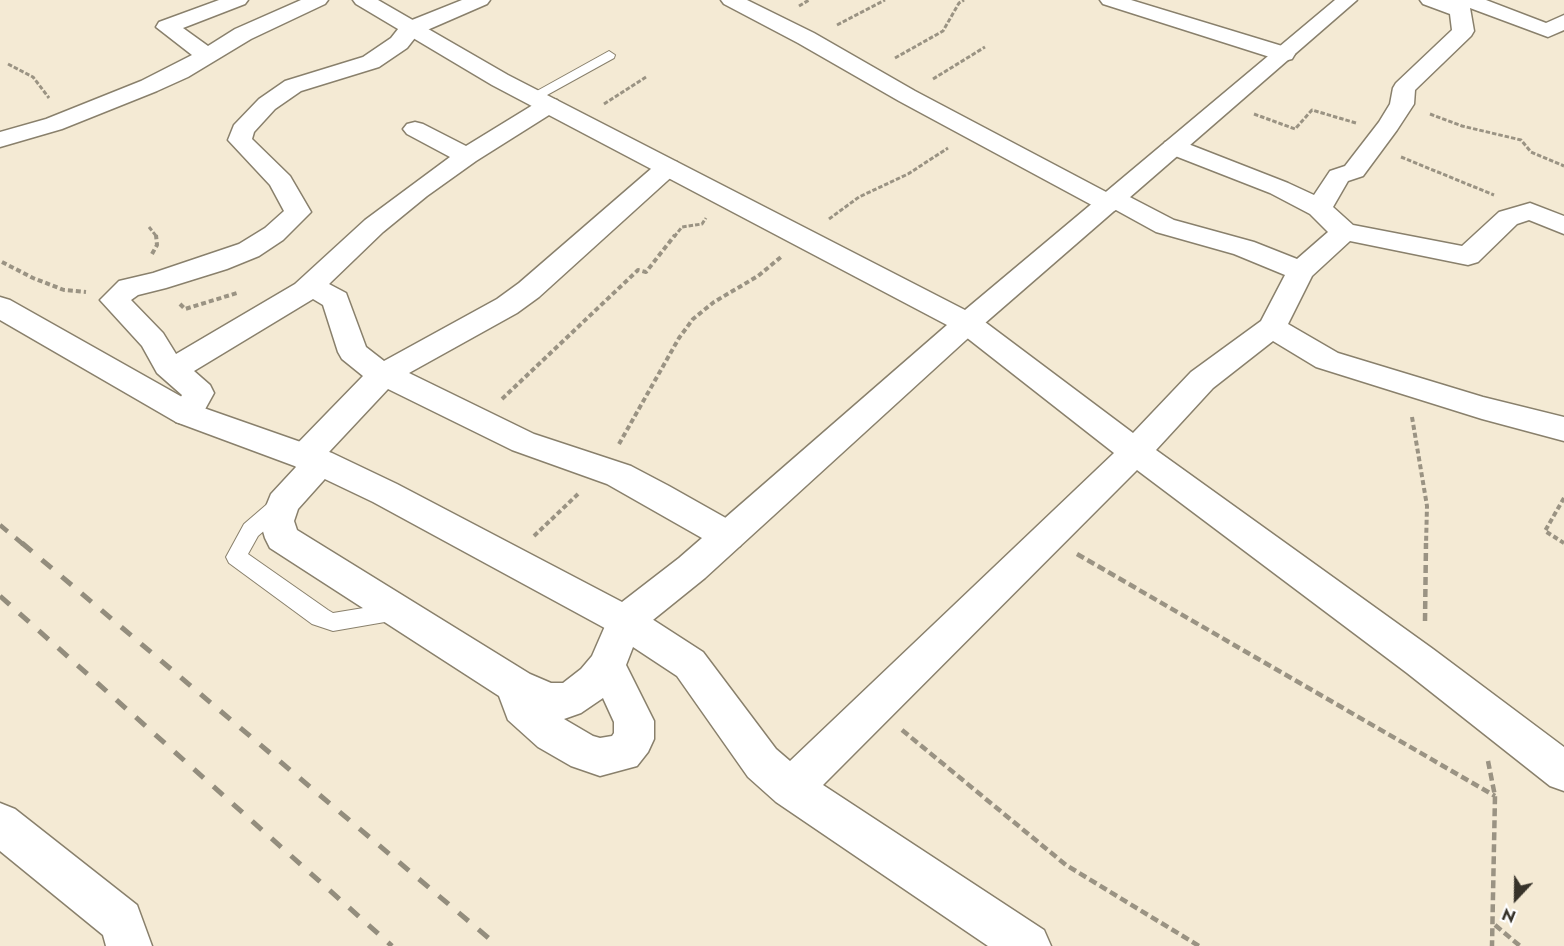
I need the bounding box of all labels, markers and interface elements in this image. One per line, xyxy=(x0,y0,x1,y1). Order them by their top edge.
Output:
north arrow xyxy=(1486,868,1546,928)
text: N xyxy=(1499,902,1519,928)

